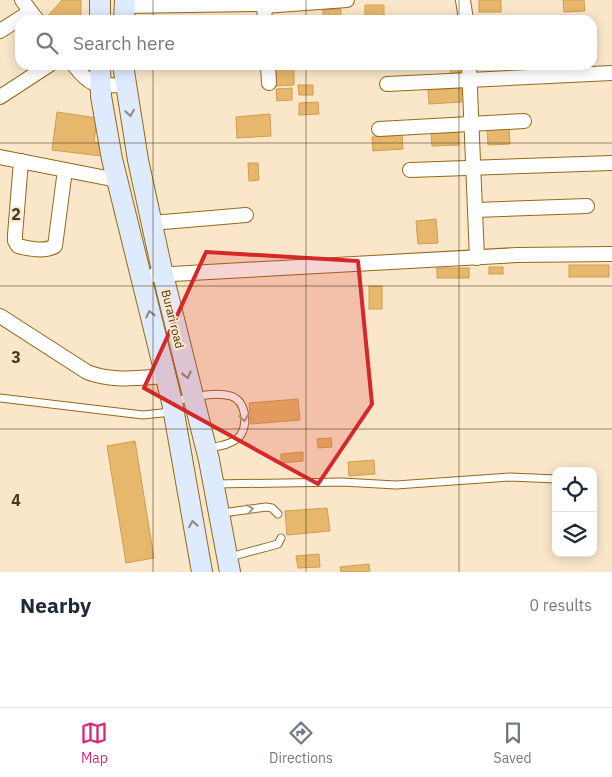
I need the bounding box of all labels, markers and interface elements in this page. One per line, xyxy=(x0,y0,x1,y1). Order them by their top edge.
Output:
search box xyxy=(15,15,597,70)
icon: search xyxy=(33,29,61,57)
text: Search here xyxy=(73,31,175,55)
one-way arrow xyxy=(124,110,135,118)
text: 2 xyxy=(11,204,21,224)
street label: Burari road xyxy=(158,288,188,350)
one-way arrow xyxy=(145,309,156,318)
text: 3 xyxy=(11,347,21,367)
one-way arrow xyxy=(181,370,192,379)
one-way arrow xyxy=(238,414,249,422)
map controls xyxy=(552,467,597,557)
button: locate xyxy=(552,467,597,512)
text: 4 xyxy=(11,490,21,510)
one-way arrow xyxy=(245,505,254,515)
button: layers xyxy=(552,512,597,557)
one-way arrow xyxy=(189,520,199,528)
text: Nearby xyxy=(20,591,91,619)
text: 0 results xyxy=(529,595,592,615)
tab: Map xyxy=(80,719,108,767)
tab: Directions xyxy=(269,719,333,767)
tab: Saved xyxy=(494,719,532,767)

